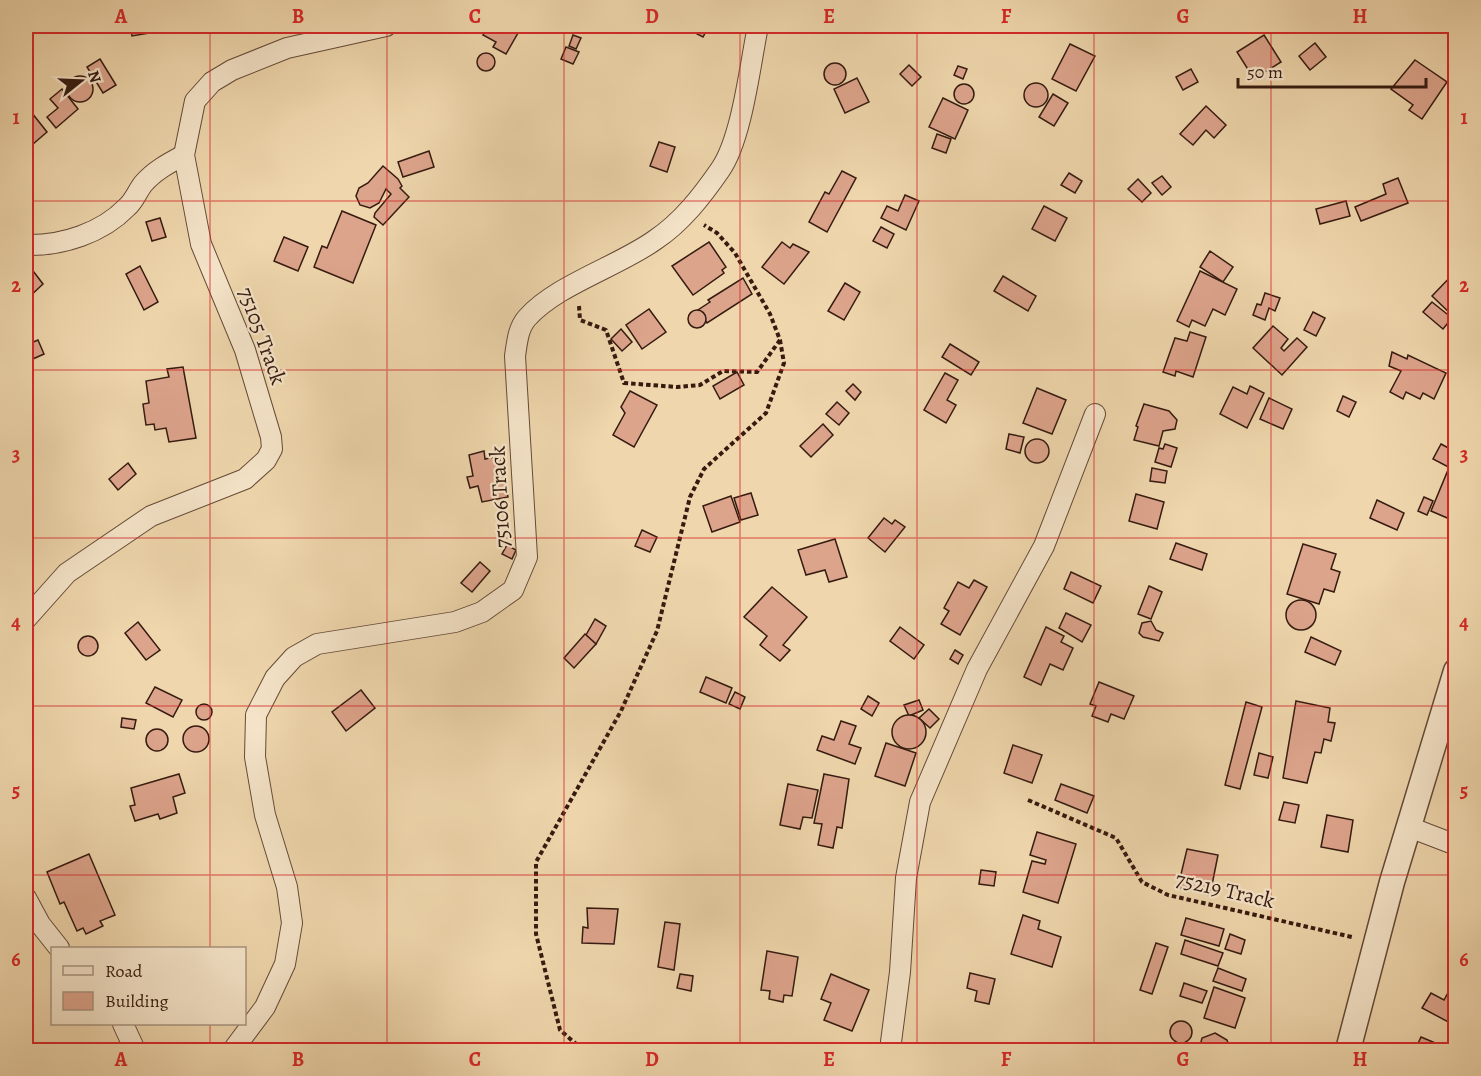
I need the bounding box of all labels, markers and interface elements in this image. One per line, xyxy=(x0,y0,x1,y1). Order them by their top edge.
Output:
text: A xyxy=(114,3,128,30)
text: B xyxy=(292,3,304,30)
text: C xyxy=(469,3,481,30)
text: D xyxy=(645,3,659,30)
text: E xyxy=(823,3,835,30)
text: F xyxy=(1001,3,1012,30)
text: G xyxy=(1176,3,1190,30)
text: H xyxy=(1353,3,1368,30)
north arrow xyxy=(51,51,111,111)
scale bar xyxy=(1238,51,1426,89)
text: 50 m xyxy=(1247,60,1283,84)
text: N xyxy=(82,68,107,86)
text: 1 xyxy=(12,104,20,131)
text: 1 xyxy=(1460,104,1468,131)
text: 2 xyxy=(11,272,21,299)
text: 2 xyxy=(1459,272,1469,299)
street label: 75105 Track xyxy=(230,283,294,389)
text: 3 xyxy=(12,441,20,468)
text: 3 xyxy=(1460,441,1468,468)
street label: 75106 Track xyxy=(482,445,518,549)
text: 4 xyxy=(11,609,21,636)
text: 4 xyxy=(1459,609,1469,636)
text: 5 xyxy=(12,777,20,804)
text: 5 xyxy=(1460,777,1468,804)
street label: 75219 Track xyxy=(1172,864,1278,916)
text: 6 xyxy=(11,946,21,973)
text: 6 xyxy=(1459,946,1469,973)
legend xyxy=(51,947,246,1025)
text: Road xyxy=(105,959,143,983)
text: Building xyxy=(105,989,169,1013)
text: A xyxy=(114,1046,128,1073)
text: B xyxy=(292,1046,304,1073)
text: C xyxy=(469,1046,481,1073)
text: D xyxy=(645,1046,659,1073)
text: E xyxy=(823,1046,835,1073)
text: F xyxy=(1001,1046,1012,1073)
text: G xyxy=(1176,1046,1190,1073)
text: H xyxy=(1353,1046,1368,1073)

